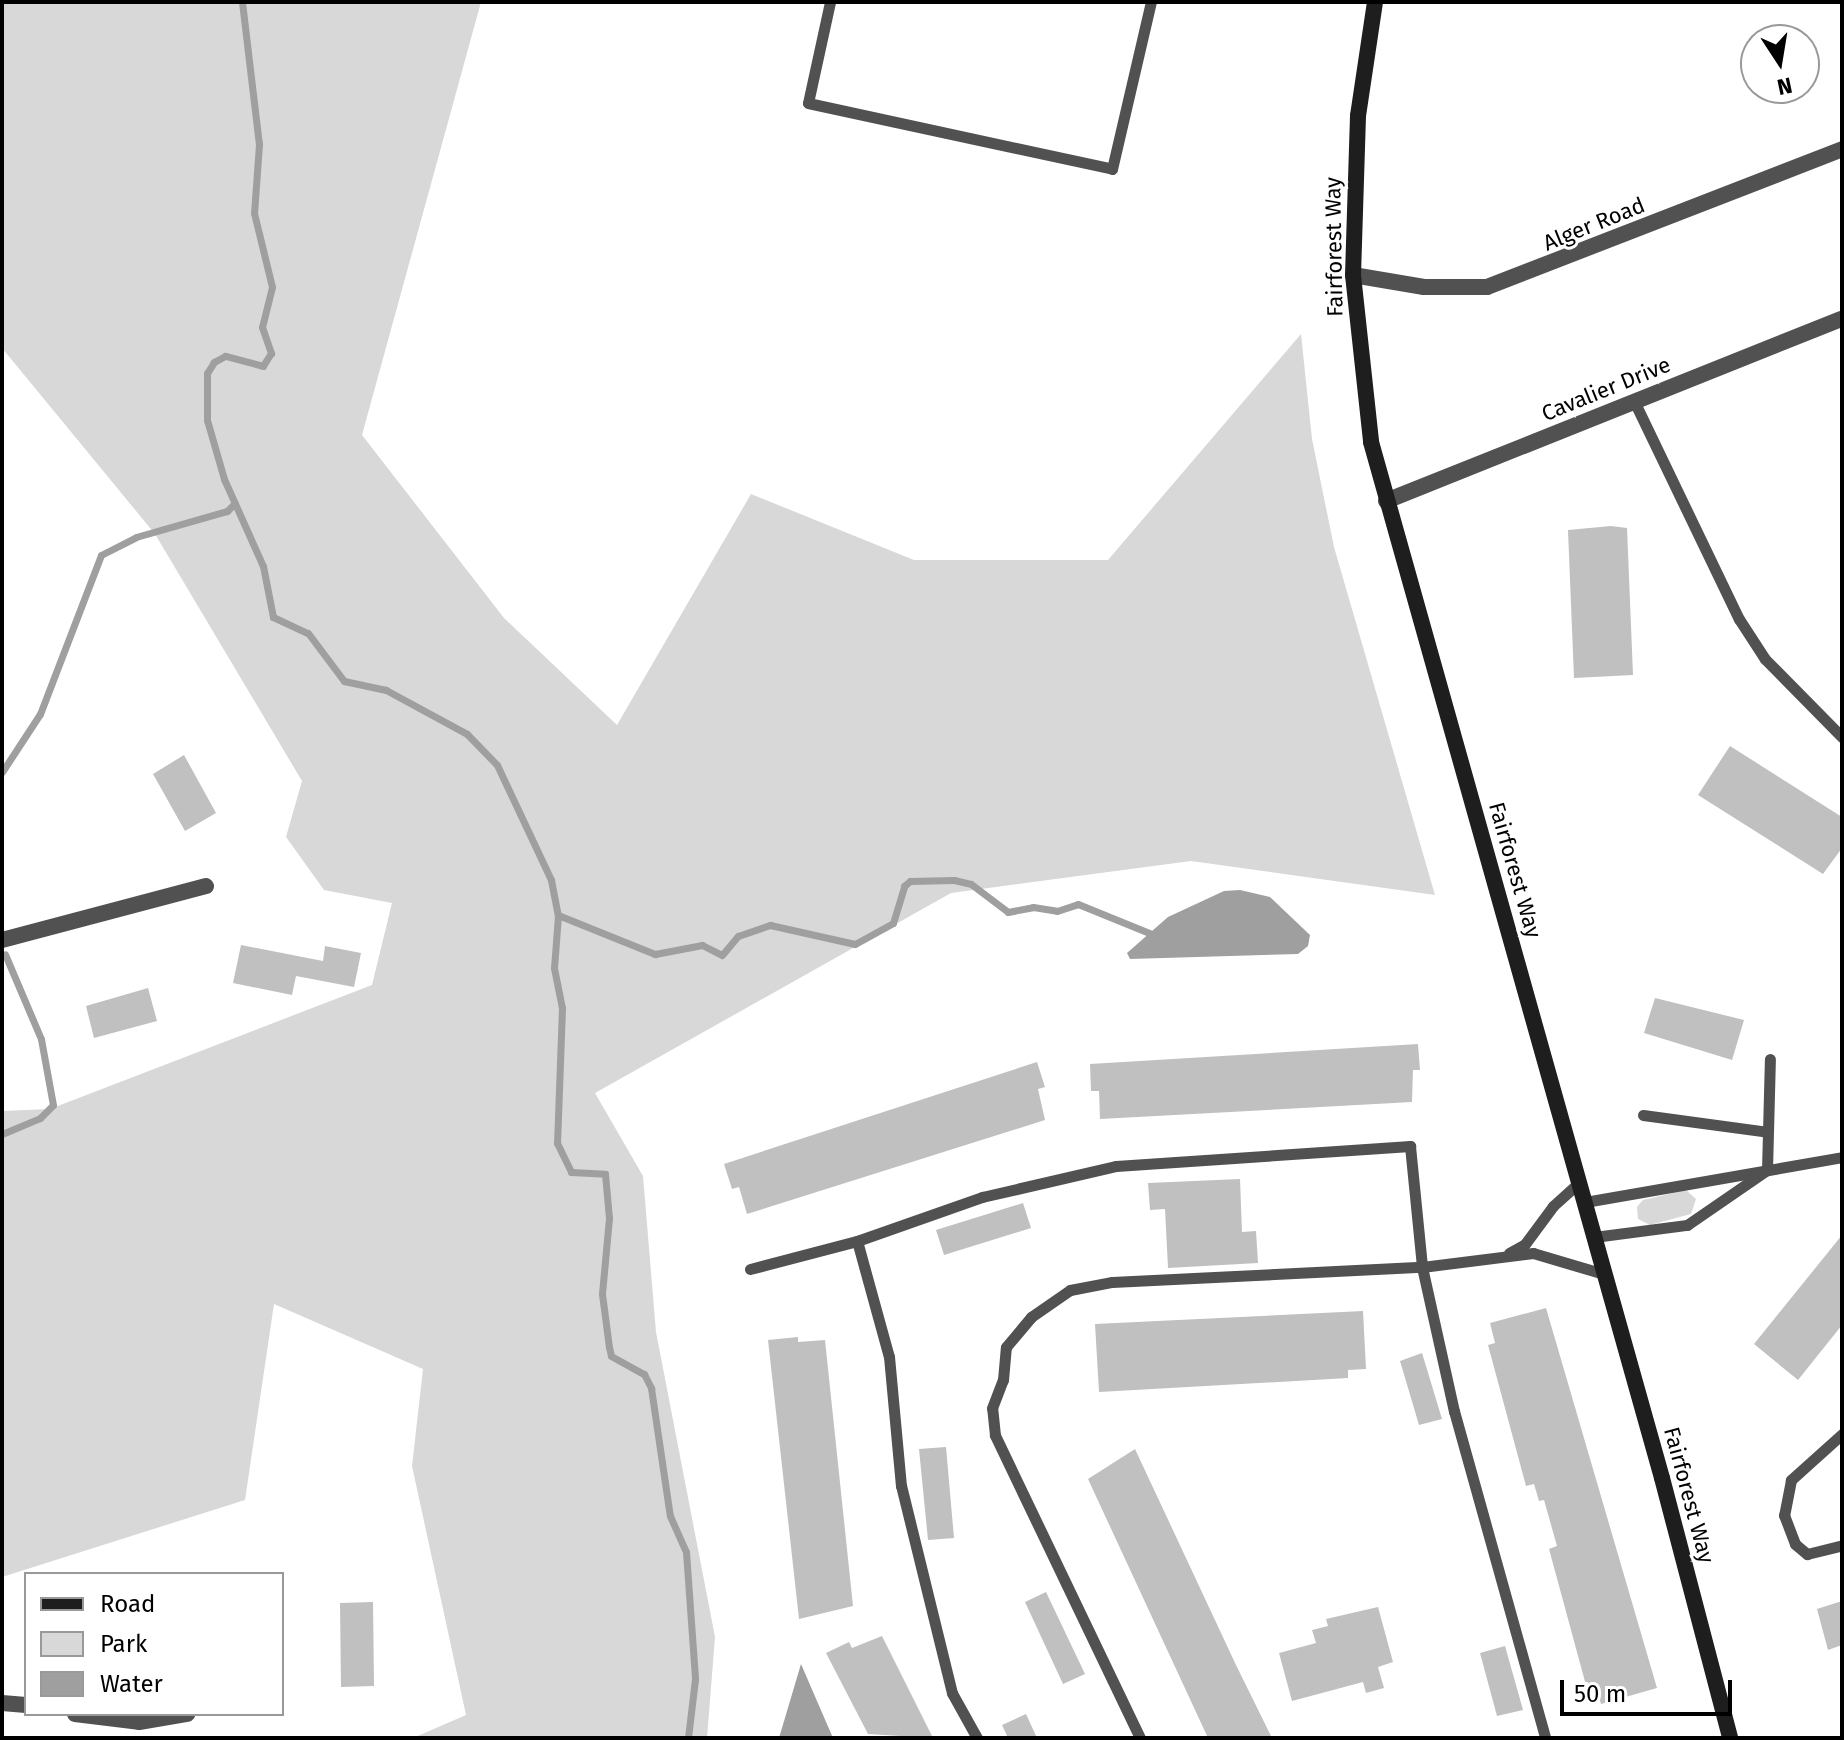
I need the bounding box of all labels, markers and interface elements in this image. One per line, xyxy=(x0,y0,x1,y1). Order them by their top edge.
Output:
north arrow xyxy=(1740,24,1820,104)
text: N xyxy=(1775,71,1795,101)
street label: Fairforest Way xyxy=(1320,177,1348,317)
street label: Alger Road xyxy=(1539,192,1649,256)
street label: Cavalier Drive xyxy=(1538,351,1674,427)
street label: Fairforest Way xyxy=(1483,799,1547,941)
street label: Fairforest Way xyxy=(1658,1424,1720,1566)
legend xyxy=(24,1572,284,1716)
text: Road xyxy=(100,1590,155,1618)
text: Park xyxy=(100,1630,147,1658)
scale bar xyxy=(1564,1664,1736,1714)
text: Water xyxy=(100,1670,163,1698)
text: 50 m xyxy=(1574,1680,1626,1708)

